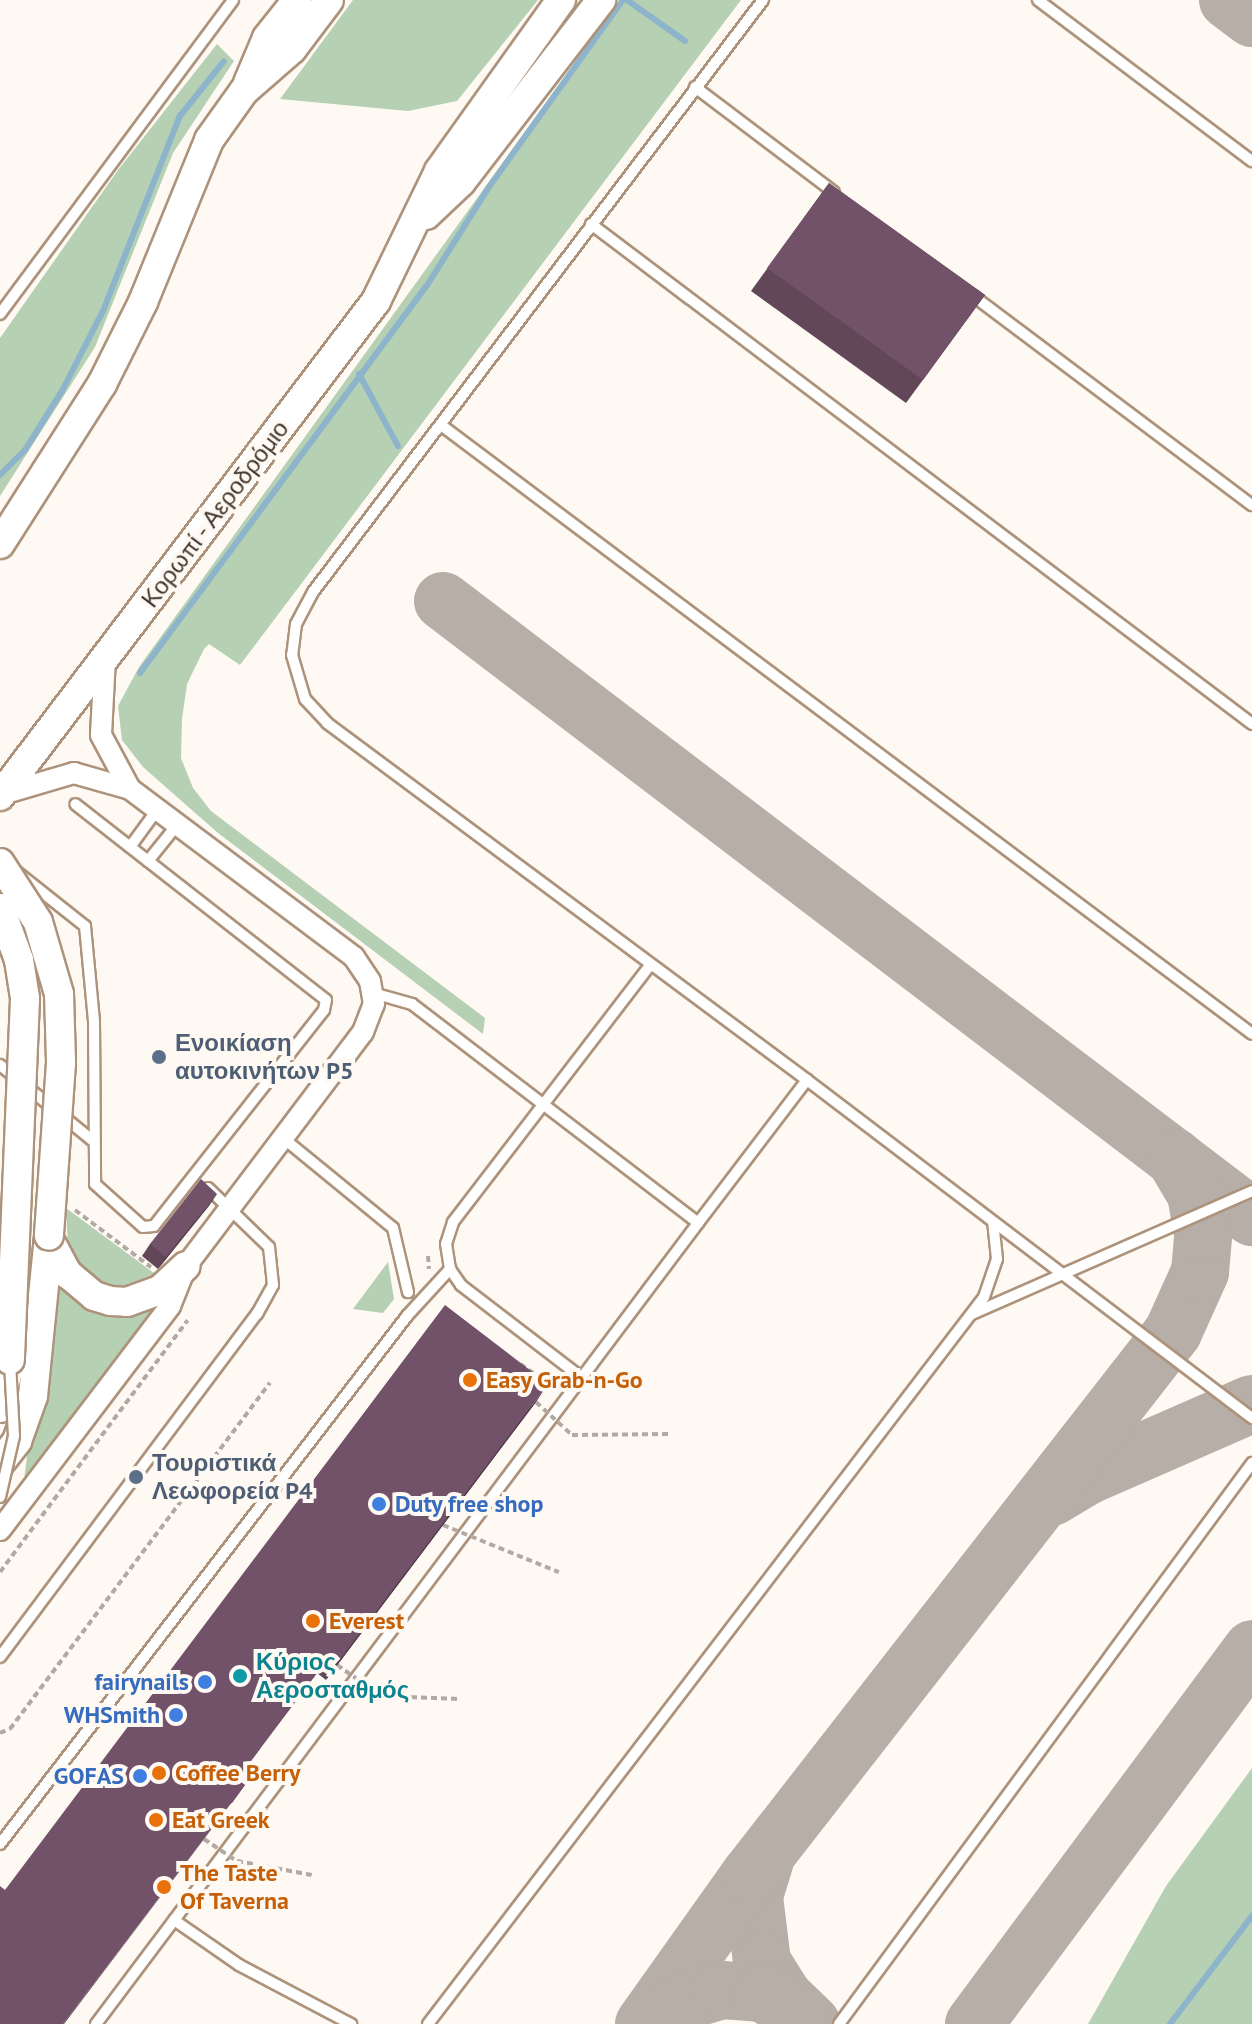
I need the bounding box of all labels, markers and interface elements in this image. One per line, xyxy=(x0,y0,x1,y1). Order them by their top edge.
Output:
street label: Κορωπί - Αεροδρόμιο xyxy=(134,413,296,615)
place label: Ενοικίαση αυτοκινήτων P5 xyxy=(175,1029,354,1085)
marker: Ενοικίαση αυτοκινήτων P5 xyxy=(150,1048,168,1066)
place label: Easy Grab-n-Go xyxy=(486,1366,644,1394)
marker: Easy Grab-n-Go xyxy=(461,1371,479,1389)
place label: Τουριστικά Λεωφορεία P4 xyxy=(152,1449,313,1505)
marker: Τουριστικά Λεωφορεία P4 xyxy=(127,1468,145,1486)
place label: Duty free shop xyxy=(395,1490,544,1518)
marker: Duty free shop xyxy=(370,1495,388,1513)
place label: Everest xyxy=(329,1607,404,1635)
marker: Everest xyxy=(304,1612,322,1630)
place label: Κύριος Αεροσταθμός xyxy=(256,1648,409,1704)
marker: Κύριος Αεροσταθμός xyxy=(231,1667,249,1685)
place label: fairynails xyxy=(94,1668,189,1696)
marker: fairynails xyxy=(196,1673,214,1691)
place label: WHSmith xyxy=(64,1701,160,1729)
marker: WHSmith xyxy=(167,1706,185,1724)
place label: Coffee Berry xyxy=(175,1759,300,1787)
place label: GOFAS xyxy=(54,1762,124,1790)
marker: Coffee Berry xyxy=(150,1764,168,1782)
marker: GOFAS xyxy=(131,1767,149,1785)
place label: Eat Greek xyxy=(172,1806,270,1834)
marker: Eat Greek xyxy=(147,1811,165,1829)
place label: The Taste Of Taverna xyxy=(180,1859,290,1915)
marker: The Taste Of Taverna xyxy=(155,1878,173,1896)

